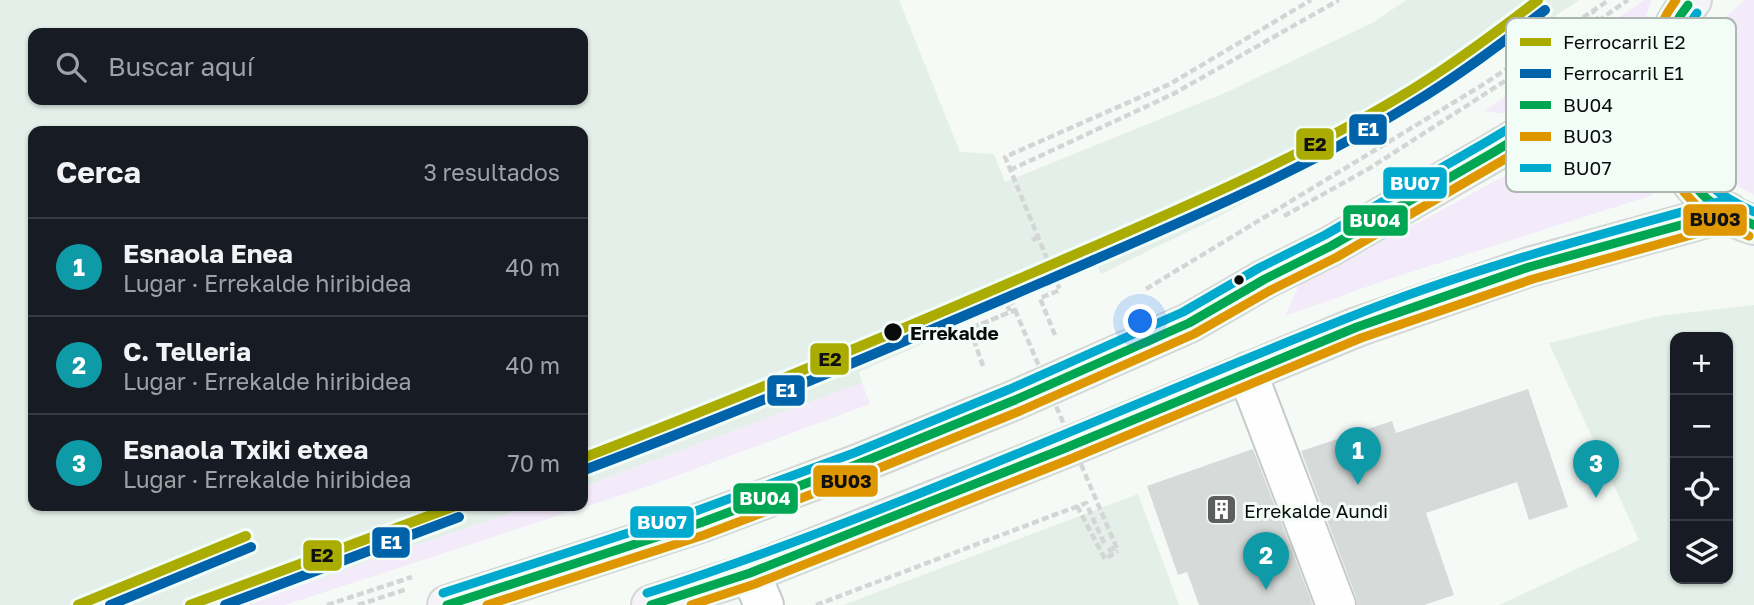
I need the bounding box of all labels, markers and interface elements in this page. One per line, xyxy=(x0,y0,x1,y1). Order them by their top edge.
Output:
legend xyxy=(1506,18,1736,192)
search box xyxy=(28,28,588,105)
text: Ferrocarril E2 xyxy=(1563,30,1686,53)
icon: search xyxy=(52,48,90,86)
text: Buscar aquí xyxy=(108,51,254,82)
text: Ferrocarril E1 xyxy=(1563,61,1684,84)
text: BU04 xyxy=(1563,93,1613,116)
line badge: E1 xyxy=(1348,113,1388,146)
text: E1 xyxy=(1357,117,1379,140)
text: BU03 xyxy=(1563,124,1613,147)
line badge: E2 xyxy=(1295,127,1335,161)
text: E2 xyxy=(1303,132,1327,155)
text: Cerca xyxy=(56,154,141,190)
text: BU07 xyxy=(1563,156,1611,179)
text: 3 resultados xyxy=(423,158,560,186)
line badge: BU07 xyxy=(1382,166,1448,200)
text: BU07 xyxy=(1390,171,1440,194)
line badge: BU03 xyxy=(1682,203,1748,237)
line badge: BU04 xyxy=(1342,204,1409,237)
text: BU03 xyxy=(1689,207,1741,230)
text: BU04 xyxy=(1349,208,1401,231)
text: Esnaola Enea xyxy=(123,238,293,269)
text: 1 xyxy=(73,253,85,281)
text: 40 m xyxy=(506,253,560,281)
text: Lugar · Errekalde hiribidea xyxy=(123,269,412,297)
unlabelled marker xyxy=(1232,273,1246,287)
your location xyxy=(1123,304,1157,338)
marker: Errekalde xyxy=(882,321,904,343)
place label: Errekalde xyxy=(910,321,999,344)
map controls xyxy=(1670,332,1733,584)
button: + xyxy=(1670,332,1733,395)
text: C. Telleria xyxy=(123,336,251,367)
line badge: E2 xyxy=(809,342,850,376)
text: E2 xyxy=(818,347,842,370)
text: 2 xyxy=(72,351,86,379)
text: 40 m xyxy=(506,351,560,379)
text: Lugar · Errekalde hiribidea xyxy=(123,367,412,395)
line badge: E1 xyxy=(766,374,806,407)
text: E1 xyxy=(775,378,797,401)
button: − xyxy=(1670,395,1733,458)
pin: 1 xyxy=(1335,427,1381,485)
text: Esnaola Txiki etxea xyxy=(123,434,368,465)
pin: 3 xyxy=(1573,440,1619,498)
text: 3 xyxy=(72,449,86,477)
text: 70 m xyxy=(507,449,560,477)
button: locate xyxy=(1670,458,1733,521)
line badge: BU03 xyxy=(812,464,879,498)
text: Lugar · Errekalde hiribidea xyxy=(123,465,412,493)
text: BU03 xyxy=(820,469,872,492)
line badge: BU04 xyxy=(732,482,799,515)
text: BU04 xyxy=(739,486,791,509)
building icon: Errekalde Aundi xyxy=(1204,493,1238,527)
place label: Errekalde Aundi xyxy=(1244,499,1388,522)
line badge: BU07 xyxy=(629,505,695,539)
text: BU07 xyxy=(637,510,687,533)
button: layers xyxy=(1670,521,1733,584)
line badge: E1 xyxy=(371,526,411,559)
text: E1 xyxy=(380,530,402,553)
pin: 2 xyxy=(1243,532,1289,590)
line badge: E2 xyxy=(302,539,343,572)
text: E2 xyxy=(310,543,334,566)

